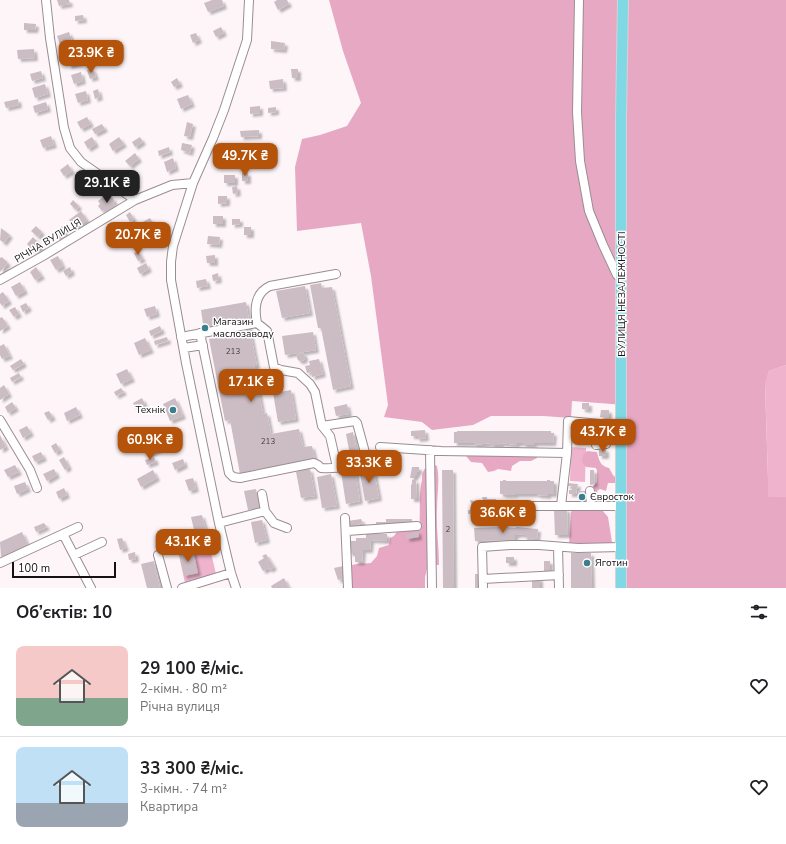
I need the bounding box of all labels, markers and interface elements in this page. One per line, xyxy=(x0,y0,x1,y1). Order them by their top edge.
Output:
pin: 23.9K ₴ xyxy=(54,40,128,74)
text: 23.9K ₴ xyxy=(68,44,114,62)
pin: 49.7K ₴ xyxy=(208,143,282,177)
text: 49.7K ₴ xyxy=(222,147,268,165)
pin: 29.1K ₴ xyxy=(70,170,144,204)
text: 29.1K ₴ xyxy=(84,174,130,192)
street label: РІЧНА ВУЛИЦЯ xyxy=(12,216,84,266)
pin: 20.7K ₴ xyxy=(101,222,175,256)
text: 20.7K ₴ xyxy=(115,226,161,244)
street label: ВУЛИЦЯ НЕЗАЛЕЖНОСТІ xyxy=(615,231,629,357)
place label: Магазин маслозаводу xyxy=(213,315,275,341)
marker: Магазин маслозаводу xyxy=(200,323,210,333)
house number: 213 xyxy=(226,346,240,357)
pin: 17.1K ₴ xyxy=(214,369,288,403)
text: 17.1K ₴ xyxy=(228,373,274,391)
place label: Технік xyxy=(136,403,166,417)
marker: Технік xyxy=(168,405,178,415)
pin: 43.7K ₴ xyxy=(566,419,640,453)
text: 43.7K ₴ xyxy=(580,423,626,441)
pin: 60.9K ₴ xyxy=(113,427,187,461)
text: 60.9K ₴ xyxy=(127,431,173,449)
house number: 213 xyxy=(261,436,275,447)
pin: 33.3K ₴ xyxy=(332,450,406,484)
text: 33.3K ₴ xyxy=(346,454,392,472)
place label: Євросток xyxy=(590,490,635,504)
marker: Євросток xyxy=(577,492,587,502)
pin: 36.6K ₴ xyxy=(466,500,540,534)
text: 36.6K ₴ xyxy=(480,504,526,522)
house number: 2 xyxy=(446,524,451,535)
pin: 43.1K ₴ xyxy=(151,529,225,563)
text: 43.1K ₴ xyxy=(165,533,211,551)
place label: Яготин xyxy=(595,556,628,570)
marker: Яготин xyxy=(582,558,592,568)
scale bar xyxy=(12,560,116,579)
text: 100 m xyxy=(18,561,50,576)
text: Об’єктів: 10 xyxy=(16,601,112,624)
icon: filters xyxy=(748,601,770,623)
text: 29 100 ₴/міс. xyxy=(140,657,244,680)
icon: home xyxy=(48,662,96,710)
icon: heart xyxy=(748,675,770,697)
text: 2-кімн. · 80 m² xyxy=(140,680,227,698)
text: Річна вулиця xyxy=(140,698,220,716)
text: 33 300 ₴/міс. xyxy=(140,757,244,780)
icon: home xyxy=(48,763,96,811)
icon: heart xyxy=(748,776,770,798)
text: 3-кімн. · 74 m² xyxy=(140,780,227,798)
text: Квартира xyxy=(140,798,198,816)

